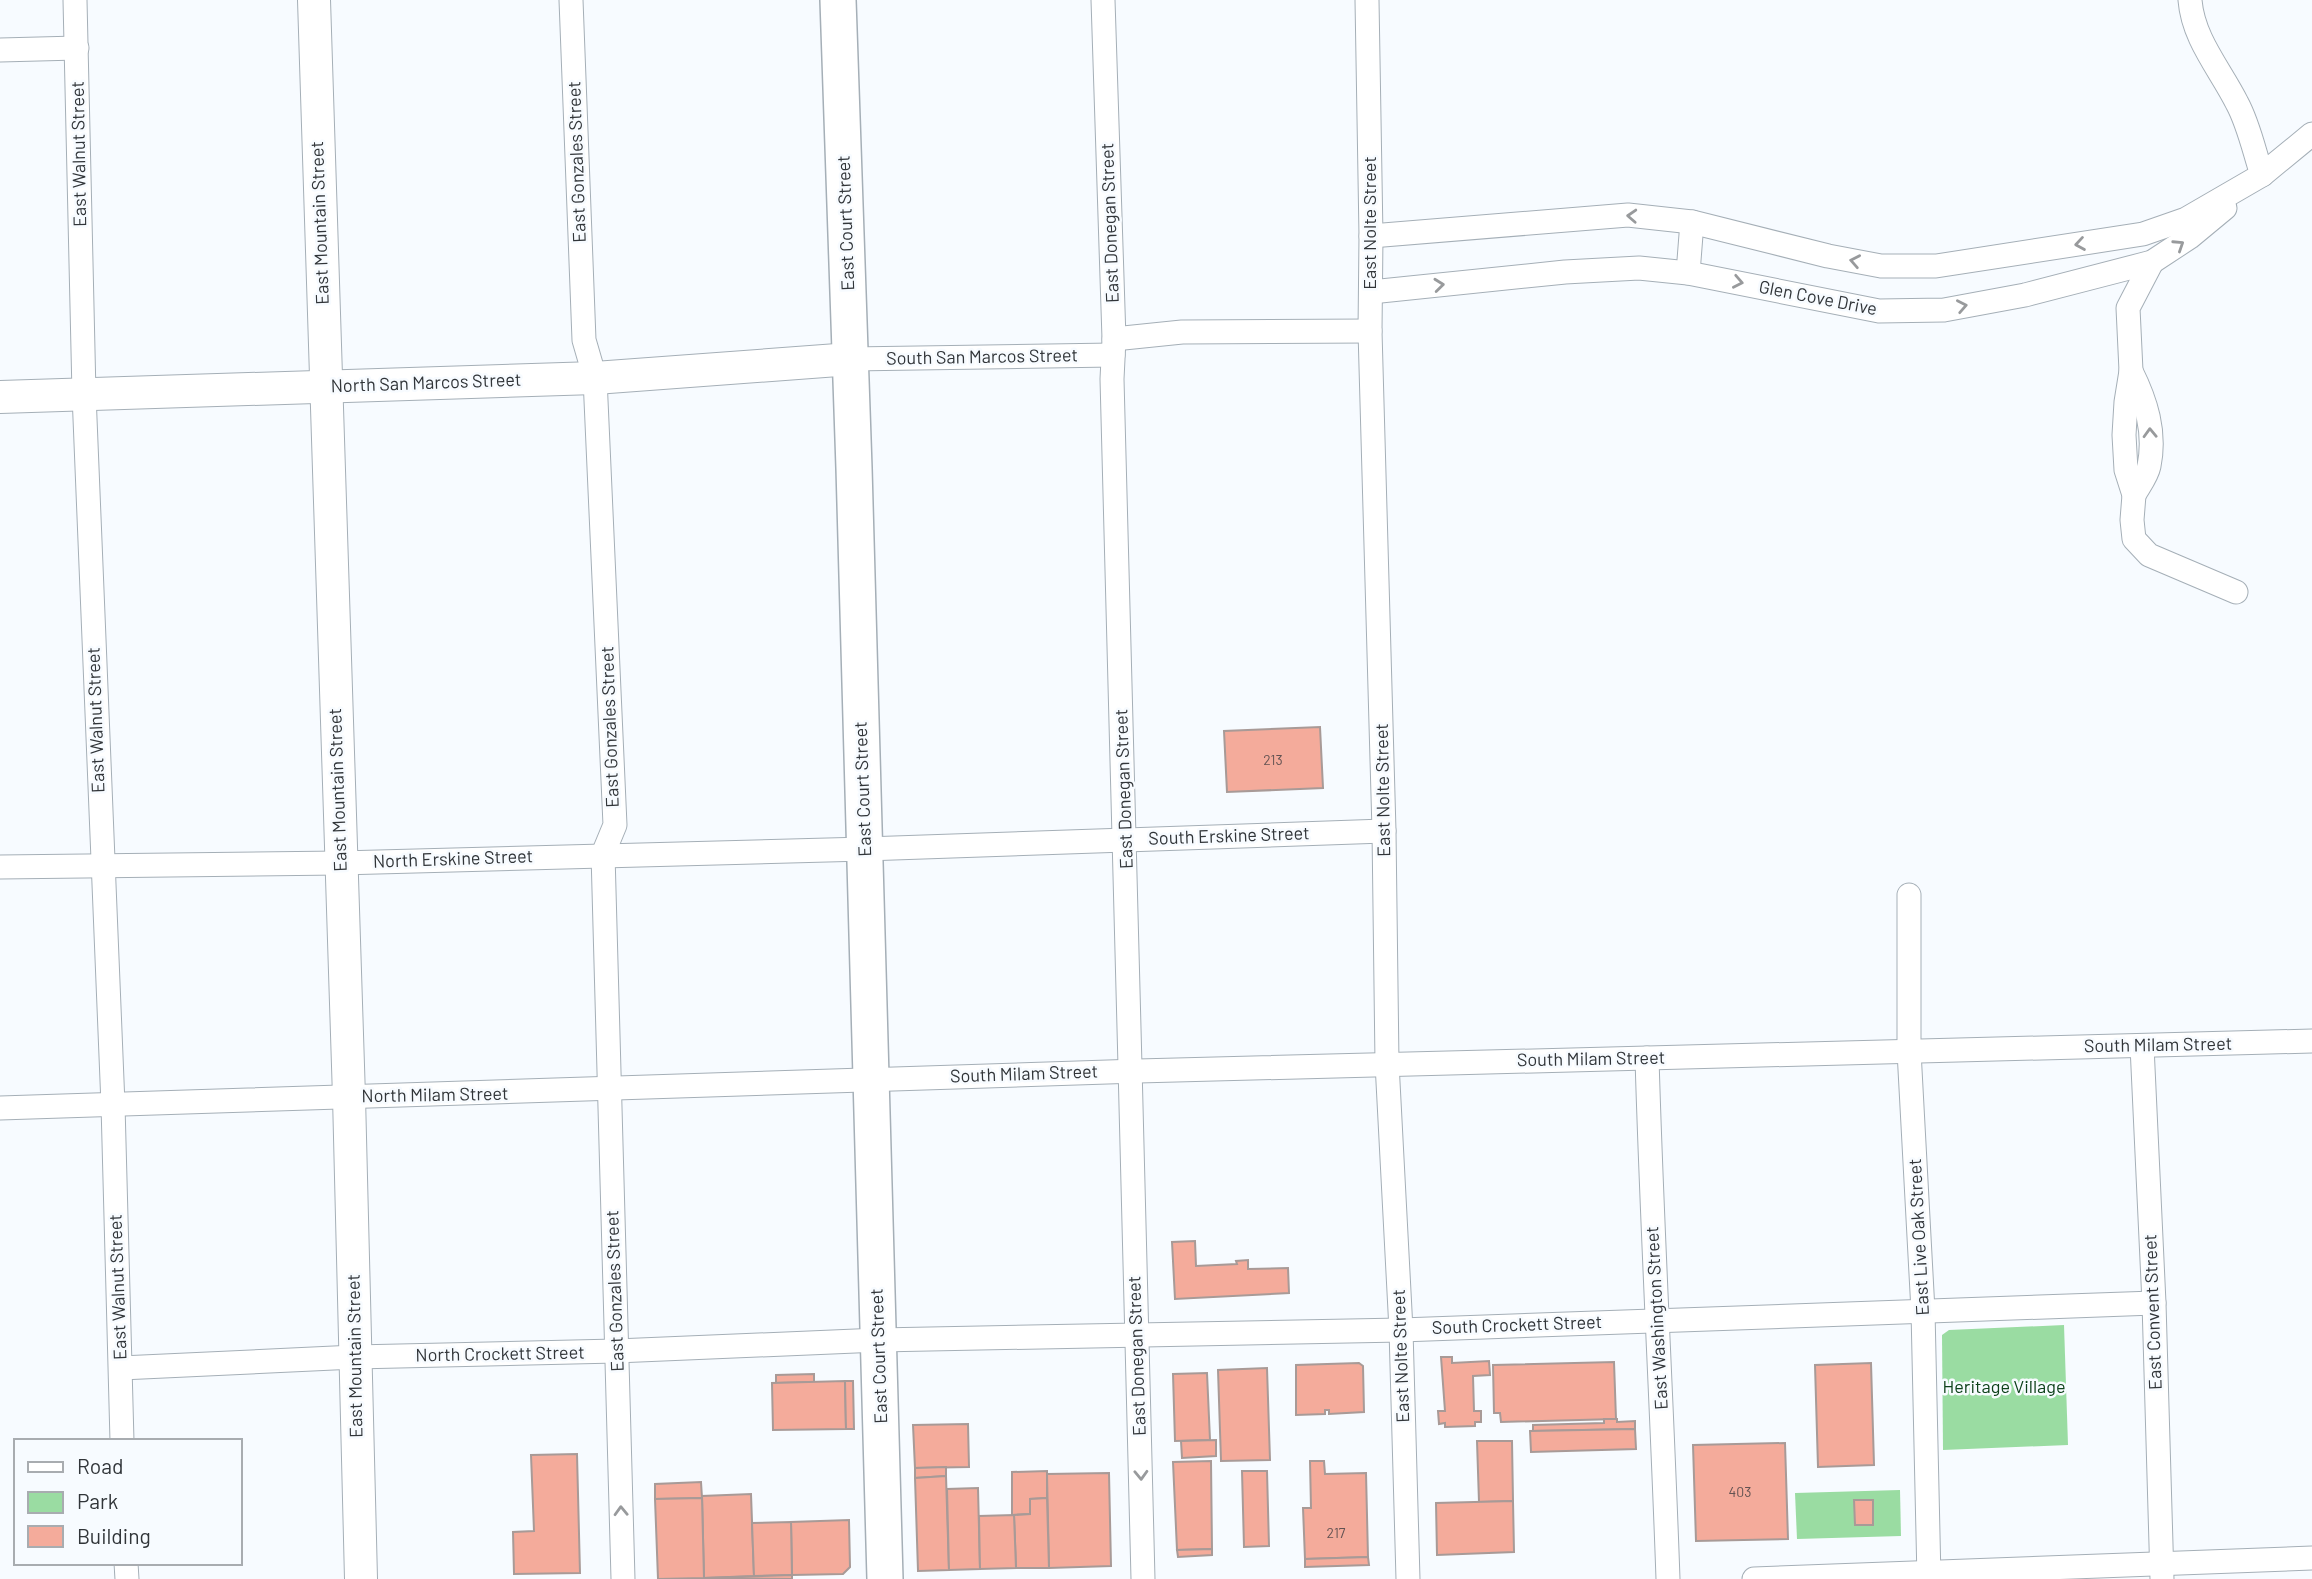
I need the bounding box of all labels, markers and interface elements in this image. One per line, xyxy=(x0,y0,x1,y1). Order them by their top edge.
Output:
street label: East Walnut Street xyxy=(66,81,90,227)
street label: East Gonzales Street xyxy=(562,81,590,243)
street label: East Mountain Street xyxy=(305,141,333,305)
street label: East Donegan Street xyxy=(1095,143,1123,304)
street label: East Court Street xyxy=(832,155,858,291)
street label: East Nolte Street xyxy=(1358,156,1380,290)
one-way arrow xyxy=(1627,209,1638,224)
one-way arrow xyxy=(2074,236,2086,251)
one-way arrow xyxy=(2171,240,2184,253)
one-way arrow xyxy=(1849,254,1861,269)
one-way arrow xyxy=(1732,274,1744,289)
street label: Glen Cove Drive xyxy=(1757,275,1879,319)
one-way arrow xyxy=(1433,277,1444,292)
one-way arrow xyxy=(1956,300,1968,315)
street label: South San Marcos Street xyxy=(886,343,1078,369)
street label: North San Marcos Street xyxy=(330,368,522,396)
one-way arrow xyxy=(2143,427,2158,438)
street label: East Gonzales Street xyxy=(595,646,623,808)
street label: East Walnut Street xyxy=(81,647,109,793)
street label: East Mountain Street xyxy=(323,708,351,872)
street label: East Donegan Street xyxy=(1109,709,1137,870)
street label: East Court Street xyxy=(849,721,875,857)
street label: East Nolte Street xyxy=(1370,723,1394,857)
house number: 213 xyxy=(1263,751,1283,768)
street label: South Erskine Street xyxy=(1148,821,1310,849)
street label: North Erskine Street xyxy=(373,844,533,872)
street label: South Milam Street xyxy=(2084,1032,2232,1056)
street label: South Milam Street xyxy=(1517,1046,1665,1070)
street label: South Milam Street xyxy=(950,1059,1098,1087)
street label: North Milam Street xyxy=(361,1082,509,1106)
street label: East Live Oak Street xyxy=(1903,1158,1933,1316)
street label: East Gonzales Street xyxy=(600,1210,628,1372)
street label: East Walnut Street xyxy=(103,1214,131,1360)
street label: East Washington Street xyxy=(1640,1226,1672,1410)
street label: East Convent Street xyxy=(2138,1234,2166,1390)
street label: East Mountain Street xyxy=(342,1274,366,1438)
street label: East Donegan Street xyxy=(1122,1276,1150,1437)
street label: East Court Street xyxy=(865,1288,891,1424)
street label: East Nolte Street xyxy=(1387,1289,1413,1423)
street label: South Crockett Street xyxy=(1431,1310,1602,1338)
street label: North Crockett Street xyxy=(415,1341,585,1365)
park label: Heritage Village xyxy=(1943,1375,2065,1397)
legend xyxy=(14,1439,242,1565)
text: Road xyxy=(77,1453,123,1478)
one-way arrow xyxy=(1133,1470,1148,1481)
house number: 403 xyxy=(1729,1483,1751,1500)
text: Park xyxy=(77,1488,118,1513)
one-way arrow xyxy=(613,1505,628,1516)
text: Building xyxy=(77,1523,151,1548)
house number: 217 xyxy=(1327,1524,1346,1541)

